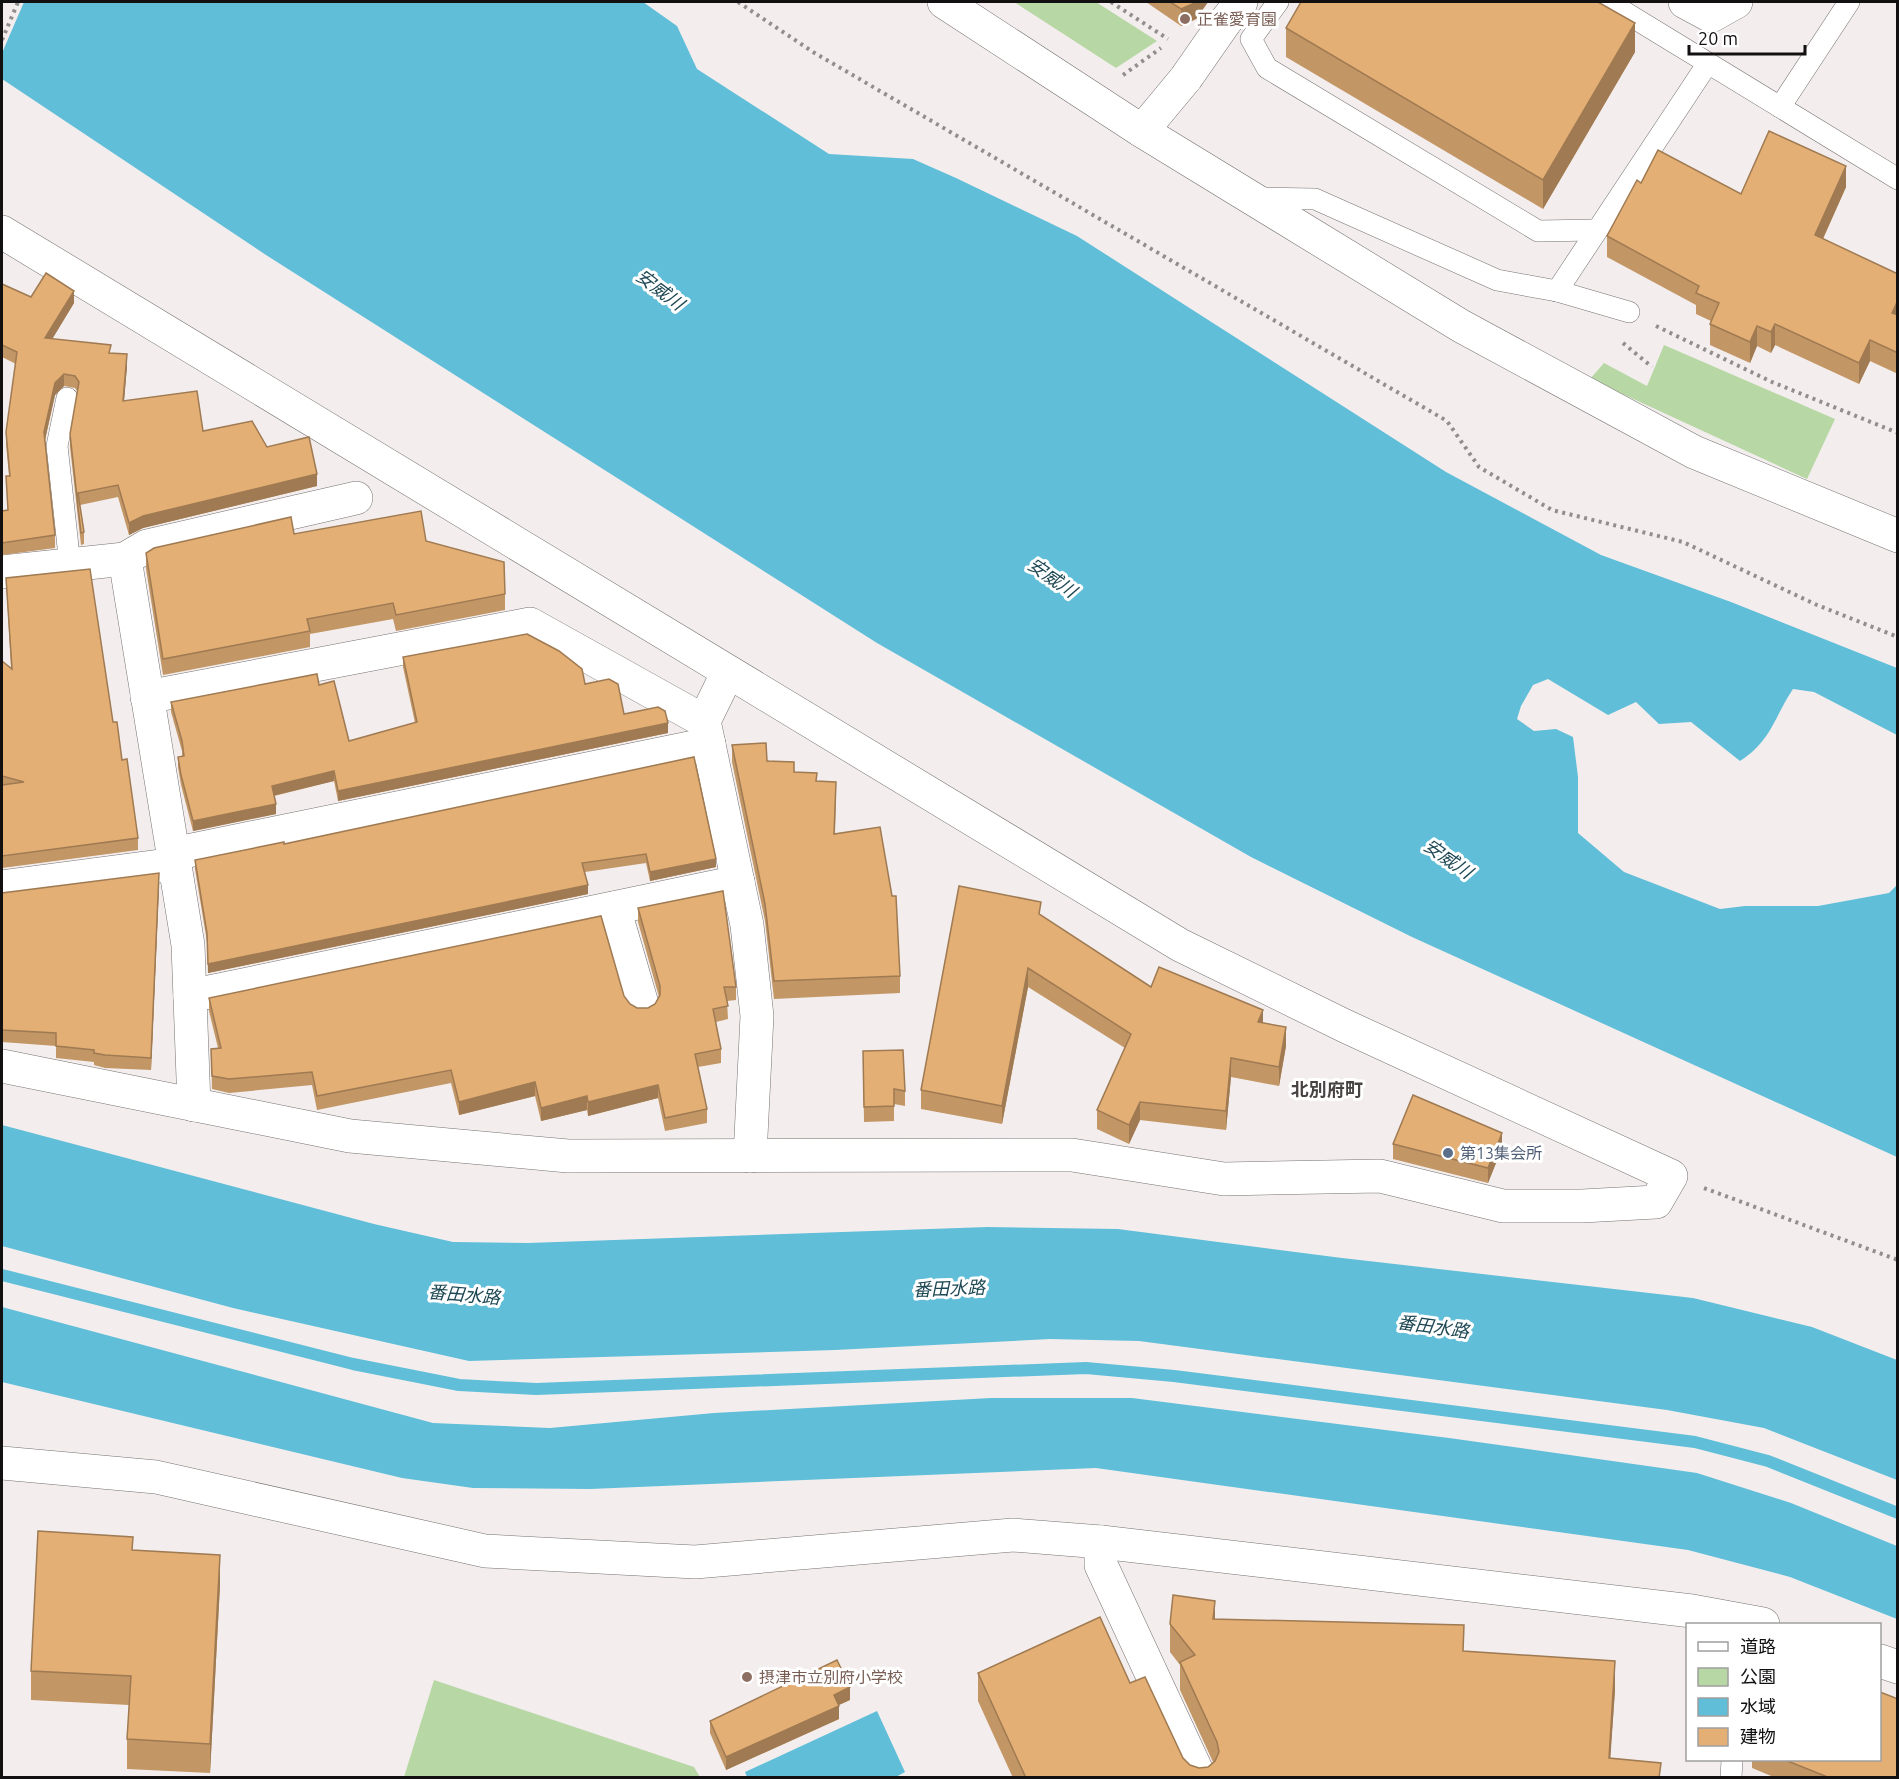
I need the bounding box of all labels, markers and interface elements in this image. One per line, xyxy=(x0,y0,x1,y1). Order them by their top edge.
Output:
place label: 正雀愛育園 xyxy=(1197,10,1277,28)
marker: 正雀愛育園 xyxy=(1178,12,1192,26)
scale bar xyxy=(1689,18,1804,56)
text: 20 m xyxy=(1698,28,1738,48)
water label: 安威川 xyxy=(633,265,690,315)
water label: 安威川 xyxy=(1025,554,1082,602)
water label: 安威川 xyxy=(1421,835,1478,883)
district label: 北別府町 xyxy=(1291,1079,1363,1099)
place label: 第13集会所 xyxy=(1460,1144,1542,1162)
marker: 第13集会所 xyxy=(1441,1146,1455,1160)
water label: 番田水路 xyxy=(913,1277,987,1299)
water label: 番田水路 xyxy=(427,1281,503,1307)
water label: 番田水路 xyxy=(1396,1311,1472,1341)
legend xyxy=(1686,1623,1881,1761)
text: 道路 xyxy=(1740,1636,1776,1656)
text: 公園 xyxy=(1740,1666,1776,1686)
place label: 摂津市立別府小学校 xyxy=(759,1668,903,1686)
marker: 摂津市立別府小学校 xyxy=(740,1670,754,1684)
text: 水域 xyxy=(1740,1696,1776,1716)
text: 建物 xyxy=(1740,1726,1776,1746)

